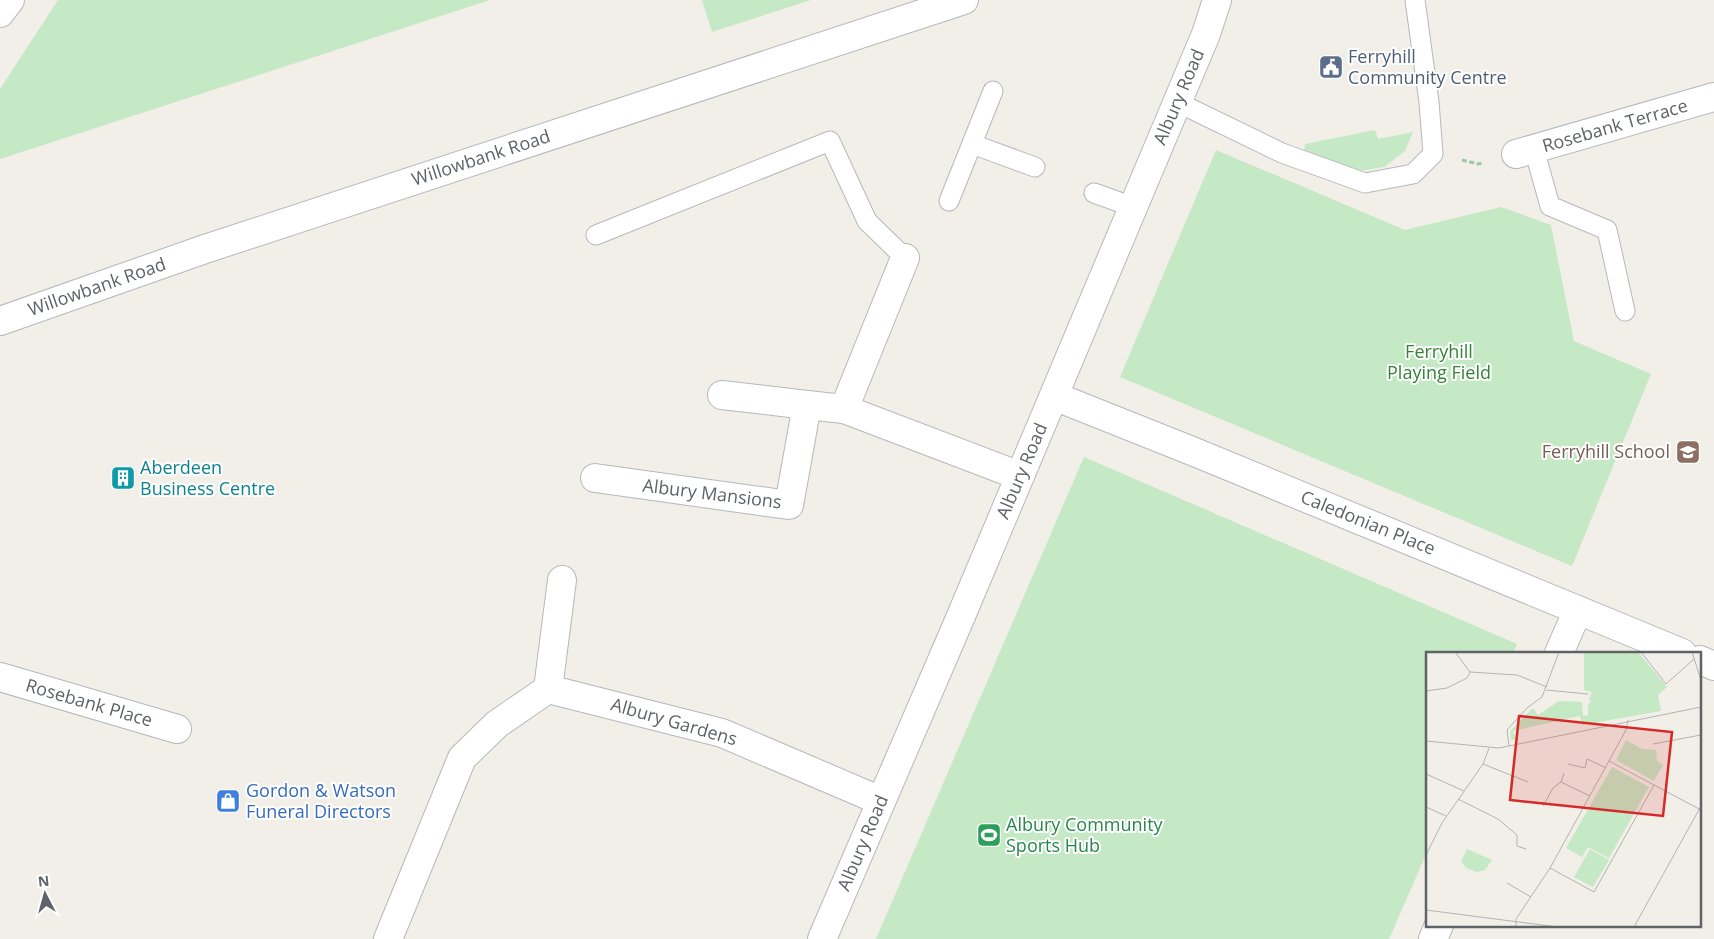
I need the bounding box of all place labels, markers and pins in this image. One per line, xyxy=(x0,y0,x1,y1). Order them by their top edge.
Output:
place label: Ferryhill Community Centre xyxy=(1348,44,1507,89)
public building icon: Ferryhill Community Centre xyxy=(1318,54,1344,80)
place label: Ferryhill School xyxy=(1542,439,1670,463)
school or university icon: Ferryhill School xyxy=(1675,439,1701,465)
place label: Aberdeen Business Centre xyxy=(140,455,275,500)
building icon: Aberdeen Business Centre xyxy=(110,465,136,491)
place label: Gordon & Watson Funeral Directors xyxy=(246,778,396,823)
shop icon: Gordon & Watson Funeral Directors xyxy=(215,788,241,814)
place label: Albury Community Sports Hub xyxy=(1006,812,1164,857)
sports icon: Albury Community Sports Hub xyxy=(976,822,1002,848)

